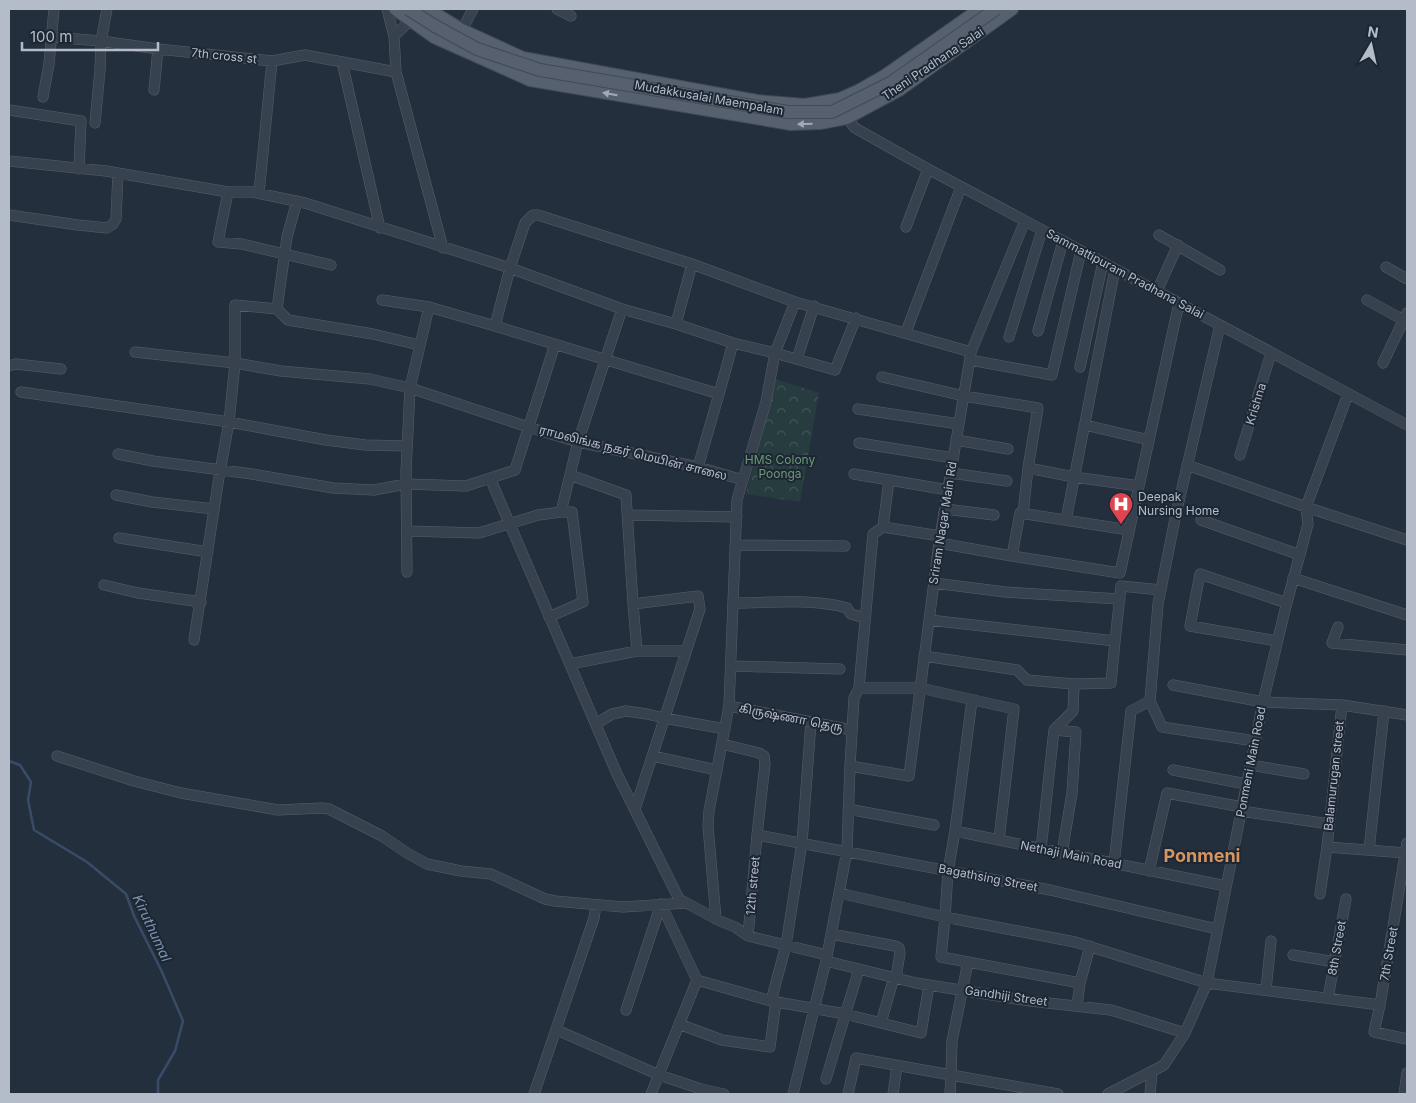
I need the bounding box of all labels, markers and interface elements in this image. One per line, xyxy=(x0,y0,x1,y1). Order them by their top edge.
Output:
scale bar xyxy=(22,20,159,52)
north arrow xyxy=(1346,20,1396,70)
text: N xyxy=(1367,22,1380,41)
street label: Theni Pradhana Salai xyxy=(879,24,987,103)
text: 100 m xyxy=(30,27,72,46)
street label: 7th cross st xyxy=(191,45,258,66)
street label: Mudakkusalai Maempalam xyxy=(634,77,785,118)
one-way arrow xyxy=(601,89,617,97)
one-way arrow xyxy=(797,120,813,128)
street label: Sammattipuram Pradhana Salai xyxy=(1044,225,1207,322)
street label: Krishna xyxy=(1242,381,1269,427)
street label: ராமலிங்க நகர் மெயின் சாலை xyxy=(537,422,729,484)
park label: HMS Colony Poonga xyxy=(745,452,816,481)
street label: Sriram Nagar Main Rd xyxy=(925,460,960,585)
place label: Deepak Nursing Home xyxy=(1138,489,1219,518)
hospital icon: Deepak Nursing Home xyxy=(1108,491,1134,525)
street label: கிருஷ்ணா தெரு xyxy=(738,700,845,736)
street label: Ponmeni Main Road xyxy=(1232,705,1269,819)
street label: Balamurugan street xyxy=(1320,720,1347,832)
street label: Nethaji Main Road xyxy=(1019,837,1123,872)
district label: Ponmeni xyxy=(1164,845,1241,866)
street label: 12th street xyxy=(742,856,763,916)
street label: Bagathsing Street xyxy=(937,861,1039,894)
water label: Kiruthumal xyxy=(130,892,176,965)
street label: 8th Street xyxy=(1324,919,1349,977)
street label: 7th Street xyxy=(1376,925,1401,982)
street label: Gandhiji Street xyxy=(964,982,1048,1009)

